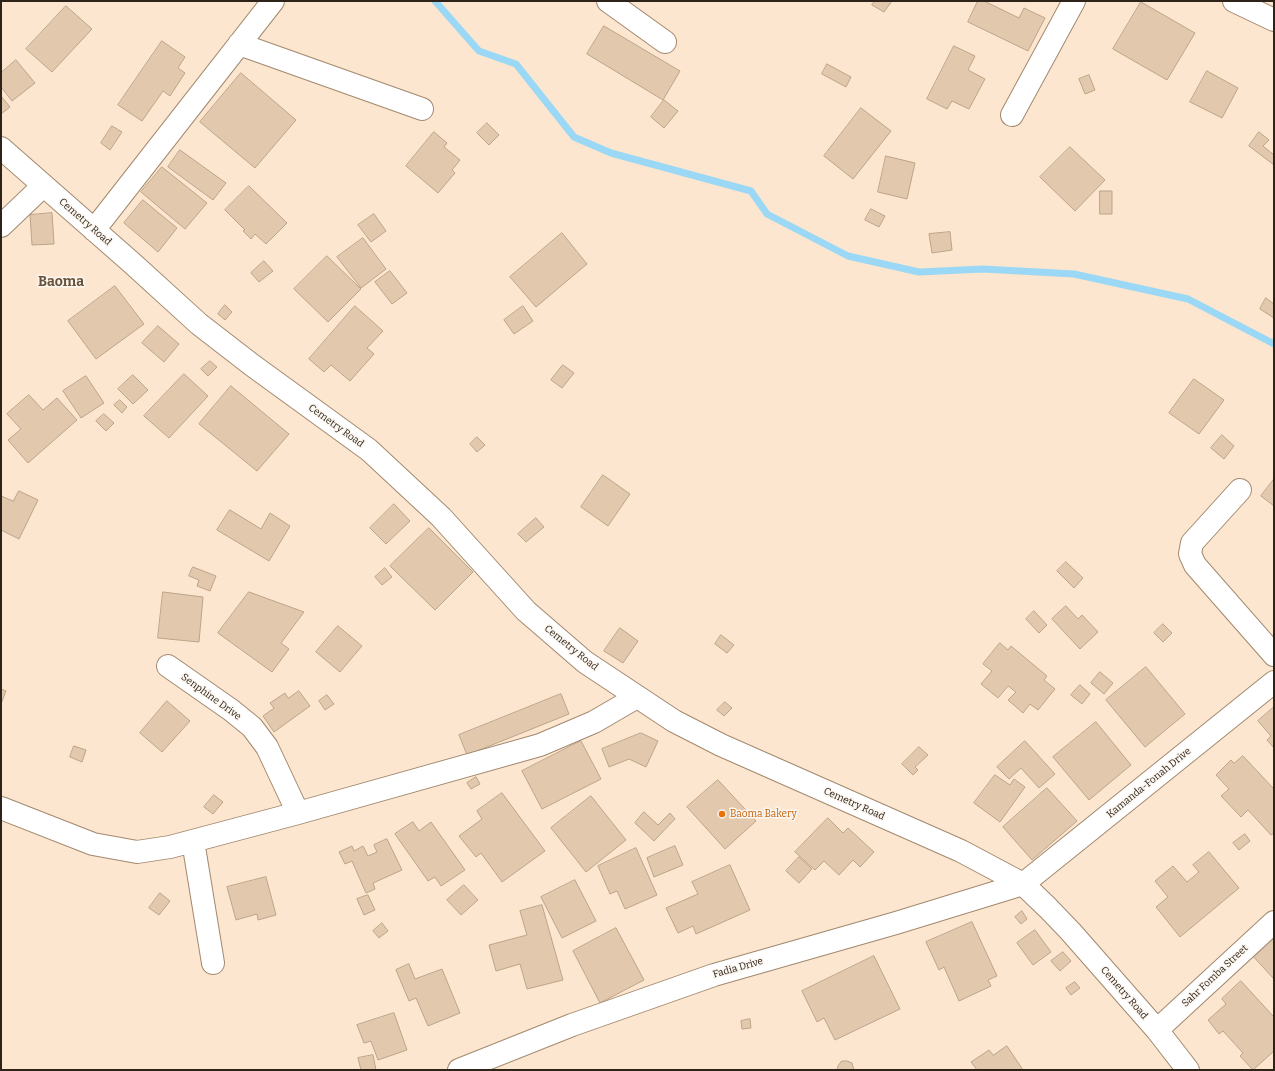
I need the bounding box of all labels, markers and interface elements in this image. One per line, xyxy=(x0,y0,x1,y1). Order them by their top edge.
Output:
street label: Cemetry Road xyxy=(56,196,114,248)
district label: Baoma xyxy=(38,274,84,290)
street label: Cemetry Road xyxy=(306,402,366,450)
street label: Cemetry Road xyxy=(542,623,600,673)
street label: Senphine Drive xyxy=(179,671,243,723)
street label: Kamanda-Fonah Drive xyxy=(1104,745,1194,821)
street label: Cemetry Road xyxy=(822,785,886,823)
place label: Baoma Bakery xyxy=(730,808,797,820)
marker: Baoma Bakery xyxy=(717,809,727,819)
street label: Sahr Fomba Street xyxy=(1180,942,1250,1010)
street label: Fadia Drive xyxy=(712,955,764,981)
street label: Cemetry Road xyxy=(1098,964,1150,1022)

